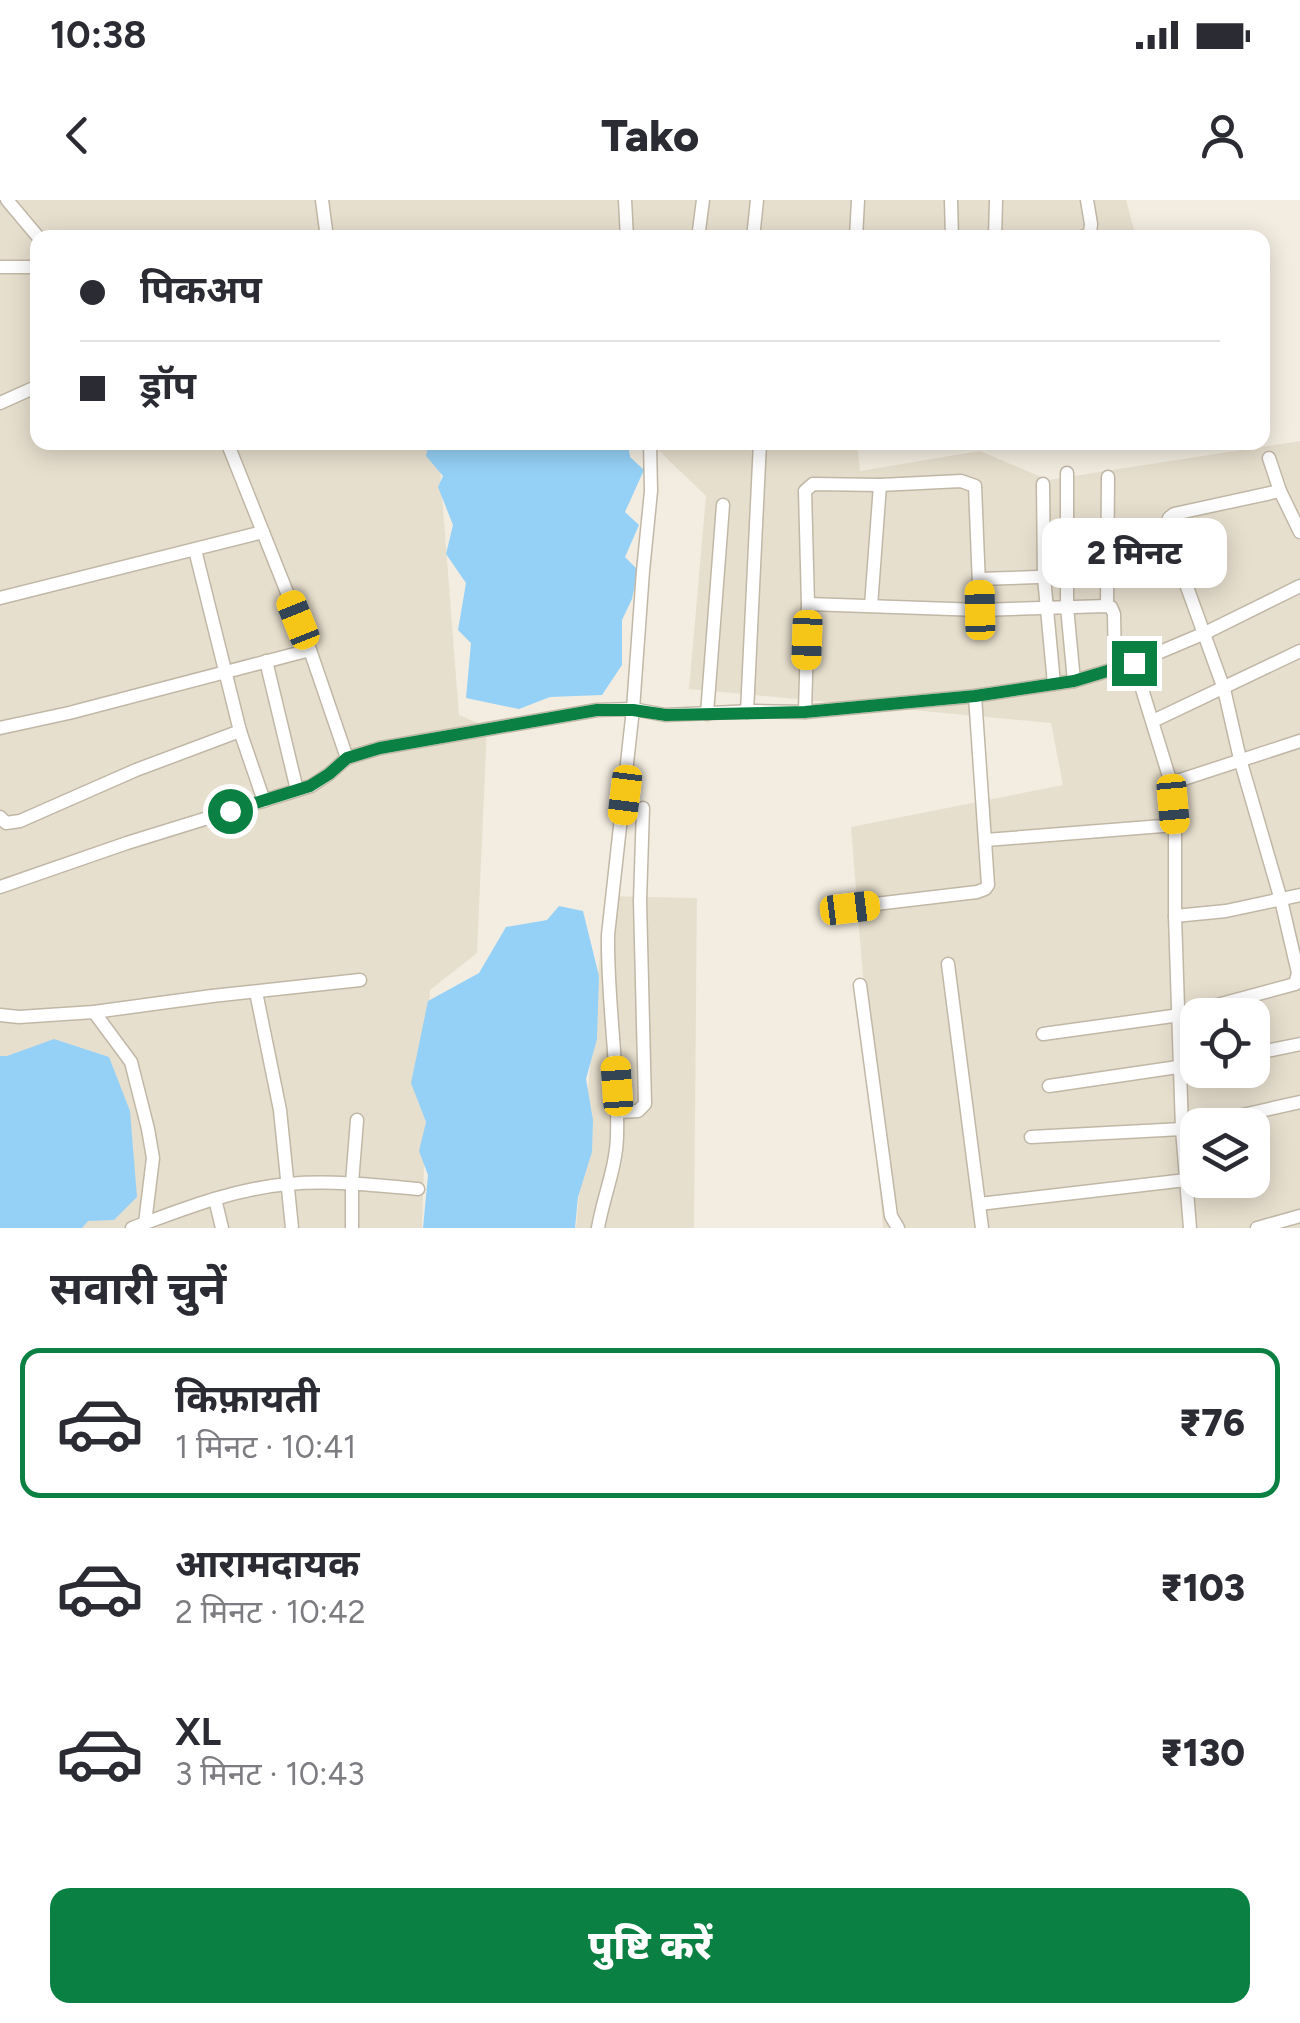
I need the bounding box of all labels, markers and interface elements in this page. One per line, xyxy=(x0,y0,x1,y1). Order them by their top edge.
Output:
text: 10:38 xyxy=(50,12,146,58)
icon: back xyxy=(50,108,105,163)
text: Tako xyxy=(601,108,699,162)
icon: person xyxy=(1195,108,1250,163)
text: पिकअप xyxy=(140,267,262,313)
text: ड्रॉप xyxy=(140,363,196,409)
callout: 2 मिनट xyxy=(1042,518,1226,588)
text: 2 मिनट xyxy=(1087,534,1182,572)
car xyxy=(964,580,996,640)
car xyxy=(273,587,323,653)
car xyxy=(791,609,823,671)
route end xyxy=(1112,641,1157,686)
car xyxy=(606,763,644,827)
car xyxy=(1155,773,1191,835)
route start xyxy=(208,789,253,834)
car xyxy=(818,889,882,927)
map controls xyxy=(1180,998,1270,1198)
button: locate xyxy=(1180,998,1270,1088)
car xyxy=(600,1055,634,1117)
button: layers xyxy=(1180,1108,1270,1198)
text: सवारी चुनें xyxy=(50,1261,226,1315)
text: किफ़ायती xyxy=(175,1376,319,1422)
icon: car xyxy=(55,1378,145,1468)
text: ₹76 xyxy=(1179,1400,1245,1446)
text: 1 मिनट · 10:41 xyxy=(175,1428,356,1466)
text: आरामदायक xyxy=(175,1541,359,1587)
icon: car xyxy=(55,1543,145,1633)
text: ₹103 xyxy=(1160,1565,1245,1611)
text: 2 मिनट · 10:42 xyxy=(175,1593,366,1631)
icon: car xyxy=(55,1708,145,1798)
text: XL xyxy=(175,1709,221,1755)
text: ₹130 xyxy=(1160,1730,1245,1776)
text: 3 मिनट · 10:43 xyxy=(175,1755,365,1793)
button: पुष्टि करें xyxy=(50,1888,1250,2003)

